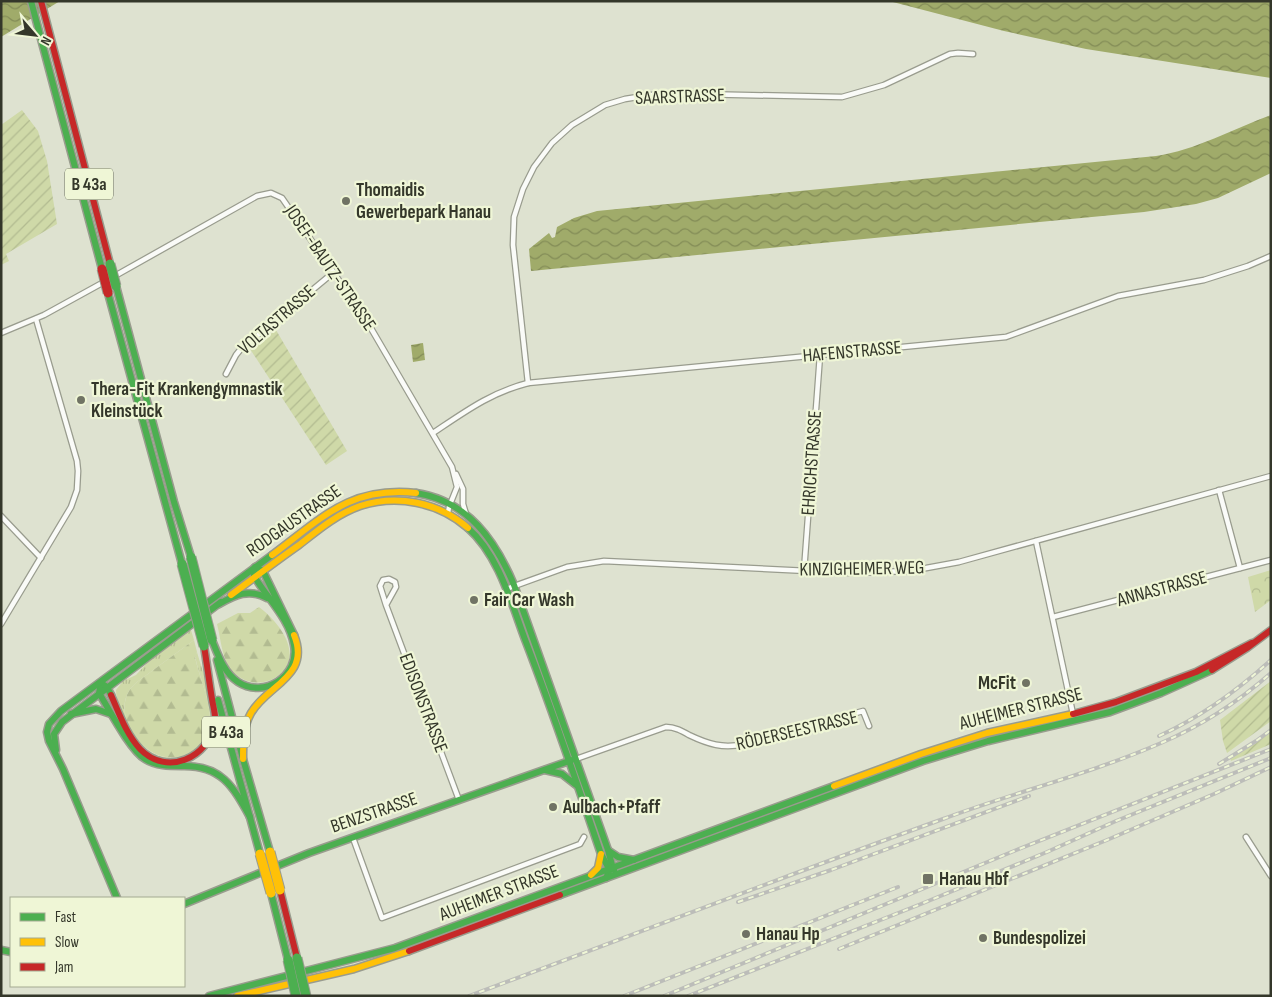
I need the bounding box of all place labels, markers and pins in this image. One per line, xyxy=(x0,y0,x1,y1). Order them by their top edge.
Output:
place label: Thomaidis Gewerbepark Hanau xyxy=(356,179,491,224)
marker: Thomaidis Gewerbepark Hanau xyxy=(340,195,352,207)
place label: Thera-Fit Krankengymnastik Kleinstück xyxy=(91,378,283,423)
marker: Thera-Fit Krankengymnastik Kleinstück xyxy=(75,394,87,406)
place label: Fair Car Wash xyxy=(484,589,574,612)
marker: Fair Car Wash xyxy=(468,594,480,606)
place label: McFit xyxy=(978,672,1016,695)
marker: McFit xyxy=(1020,677,1032,689)
place label: Aulbach+Pfaff xyxy=(562,796,661,819)
marker: Aulbach+Pfaff xyxy=(547,801,559,813)
place label: Hanau Hbf xyxy=(939,868,1010,891)
marker: Hanau Hbf xyxy=(921,872,935,886)
place label: Hanau Hp xyxy=(756,923,820,946)
place label: Bundespolizei xyxy=(993,927,1086,950)
marker: Hanau Hp xyxy=(740,928,752,940)
marker: Bundespolizei xyxy=(977,932,989,944)

